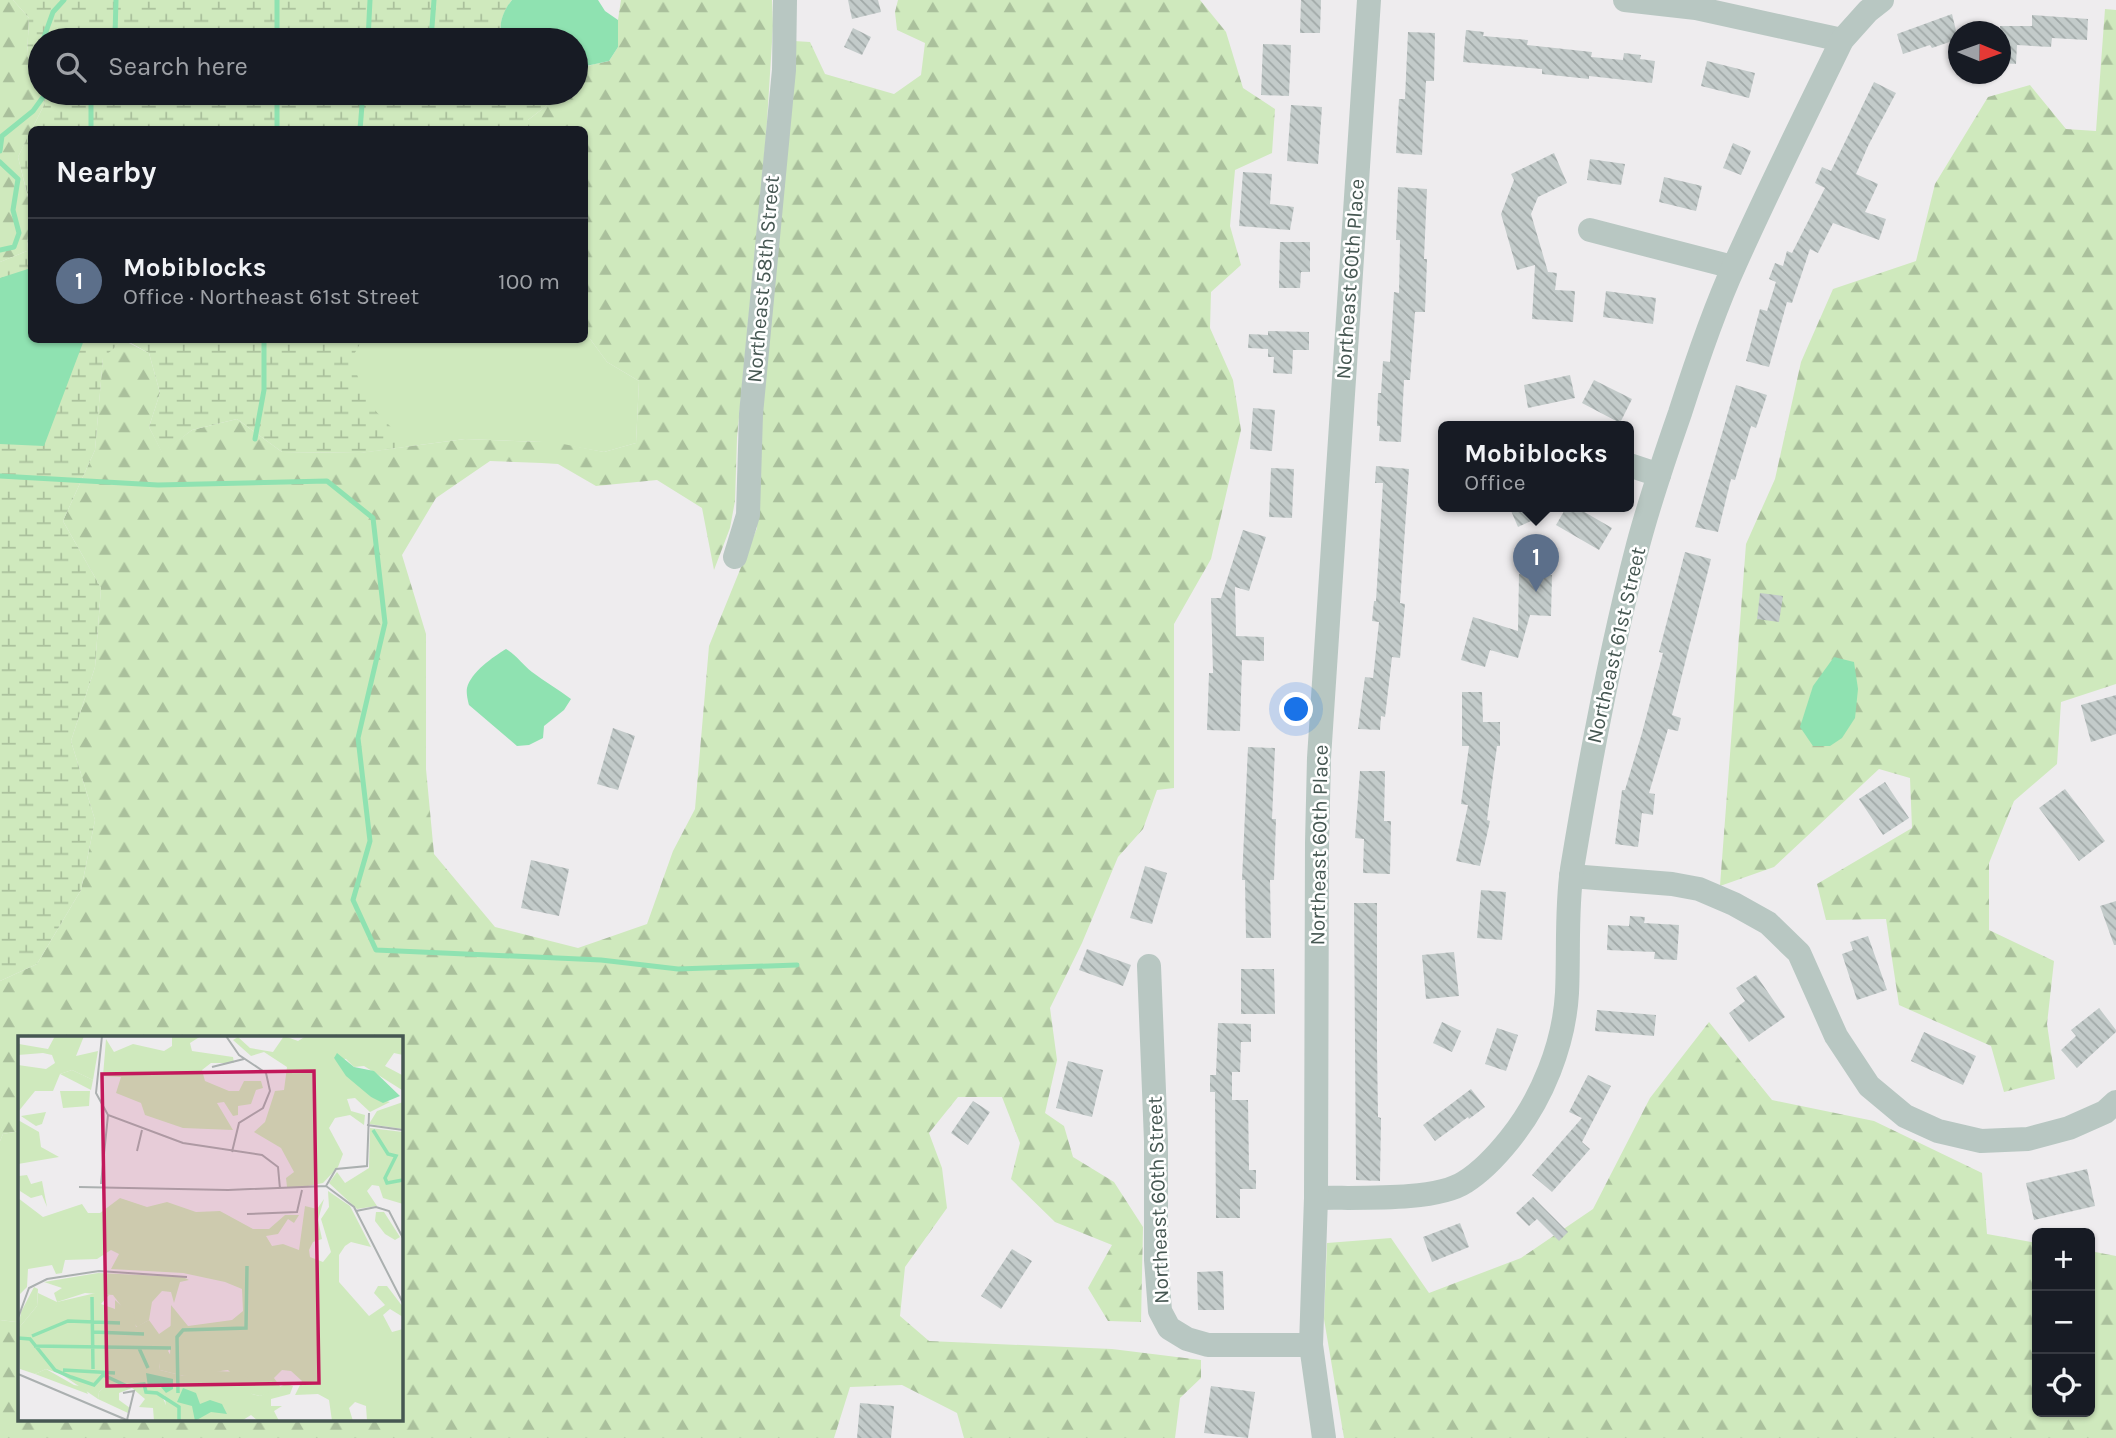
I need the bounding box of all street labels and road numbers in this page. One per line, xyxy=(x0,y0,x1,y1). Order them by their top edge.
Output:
street label: Northeast 58th Street xyxy=(742,174,784,384)
street label: Northeast 60th Place xyxy=(1331,178,1369,380)
street label: Northeast 61st Street xyxy=(1582,544,1650,746)
street label: Northeast 60th Place xyxy=(1305,744,1333,946)
street label: Northeast 60th Street xyxy=(1142,1096,1174,1304)

